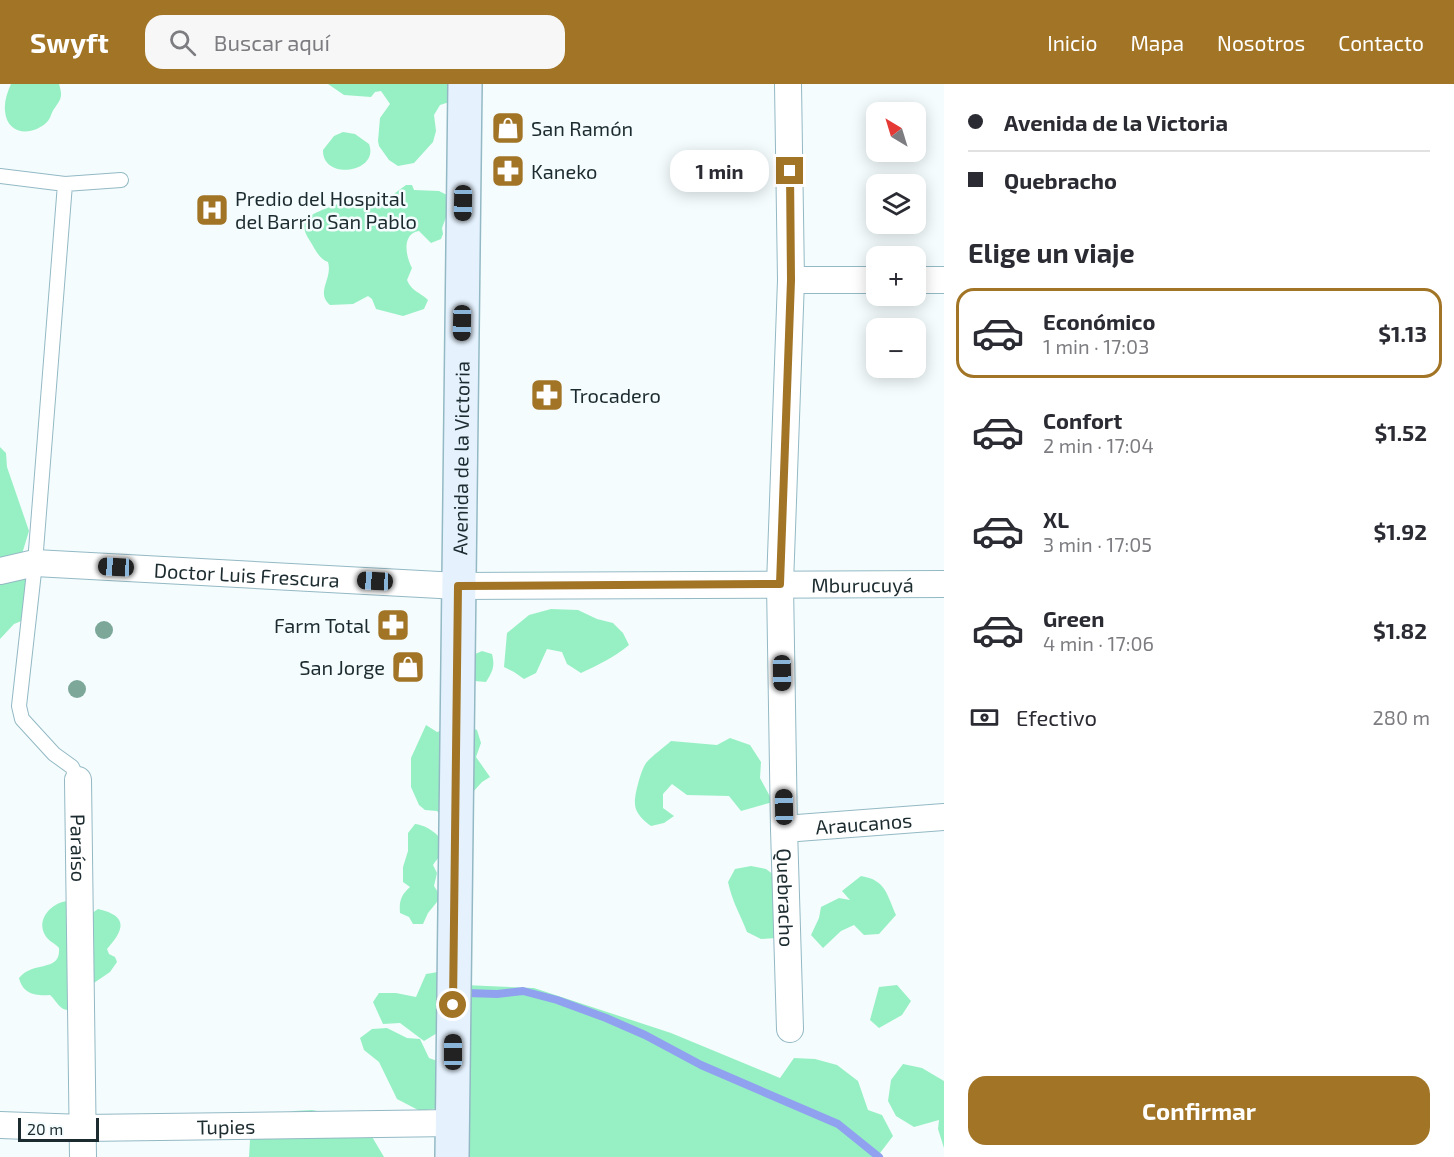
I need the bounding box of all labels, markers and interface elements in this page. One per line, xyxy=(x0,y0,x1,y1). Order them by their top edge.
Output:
search box xyxy=(145,15,565,69)
text: Swyft xyxy=(30,25,109,59)
icon: search xyxy=(166,26,199,59)
text: Buscar aquí xyxy=(214,29,330,55)
text: Inicio xyxy=(1047,30,1097,55)
text: Mapa xyxy=(1130,30,1184,55)
text: Nosotros xyxy=(1217,30,1305,55)
text: Contacto xyxy=(1338,30,1424,55)
north arrow xyxy=(866,102,926,162)
map controls xyxy=(866,102,926,378)
text: Avenida de la Victoria xyxy=(1004,109,1228,135)
shop icon: San Ramón xyxy=(490,110,526,146)
place label: San Ramón xyxy=(531,116,633,140)
callout: 1 min xyxy=(670,150,769,192)
pharmacy icon: Kaneko xyxy=(490,153,526,189)
route end xyxy=(776,157,803,184)
place label: Kaneko xyxy=(531,159,597,183)
text: 1 min xyxy=(695,159,744,183)
text: Quebracho xyxy=(1004,167,1117,193)
button: layers xyxy=(866,174,926,234)
car xyxy=(454,185,472,221)
place label: Predio del Hospital del Barrio San Pablo xyxy=(235,186,417,233)
hospital icon: Predio del Hospital del Barrio San Pablo xyxy=(194,192,230,228)
text: Elige un viaje xyxy=(968,236,1135,268)
button: + xyxy=(866,246,926,306)
car xyxy=(453,305,471,341)
icon: car xyxy=(971,306,1025,360)
text: Económico xyxy=(1043,308,1155,334)
button: − xyxy=(866,318,926,378)
text: $1.13 xyxy=(1378,320,1427,346)
text: 1 min · 17:03 xyxy=(1043,334,1149,358)
street label: Avenida de la Victoria xyxy=(447,361,474,555)
pharmacy icon: Trocadero xyxy=(529,377,565,413)
place label: Trocadero xyxy=(570,383,661,407)
icon: car xyxy=(971,405,1025,459)
text: Confort xyxy=(1043,407,1122,433)
text: $1.52 xyxy=(1374,419,1427,445)
text: 2 min · 17:04 xyxy=(1043,433,1154,457)
icon: car xyxy=(971,504,1025,558)
text: XL xyxy=(1043,506,1069,532)
text: $1.92 xyxy=(1374,518,1427,544)
text: 3 min · 17:05 xyxy=(1043,532,1152,556)
car xyxy=(98,557,134,577)
street label: Doctor Luis Frescura xyxy=(153,557,340,592)
car xyxy=(357,571,393,591)
street label: Mburucuyá xyxy=(811,572,914,597)
icon: car xyxy=(971,603,1025,657)
text: Green xyxy=(1043,605,1105,631)
pharmacy icon: Farm Total xyxy=(375,607,411,643)
place label: Farm Total xyxy=(274,613,370,637)
text: $1.82 xyxy=(1373,617,1427,643)
text: 4 min · 17:06 xyxy=(1043,631,1154,655)
shop icon: San Jorge xyxy=(390,649,426,685)
place label: San Jorge xyxy=(299,655,385,679)
car xyxy=(773,655,791,691)
icon: cash xyxy=(968,701,1001,734)
text: Efectivo xyxy=(1016,704,1097,730)
text: 280 m xyxy=(1373,705,1430,729)
car xyxy=(775,789,793,825)
street label: Araucanos xyxy=(815,807,913,839)
street label: Paraíso xyxy=(66,814,91,882)
street label: Quebracho xyxy=(773,848,800,947)
route start xyxy=(439,991,466,1018)
car xyxy=(444,1034,462,1070)
button: Confirmar xyxy=(968,1076,1430,1145)
street label: Tupies xyxy=(196,1114,255,1138)
scale bar xyxy=(18,1115,99,1142)
text: 20 m xyxy=(27,1119,63,1138)

